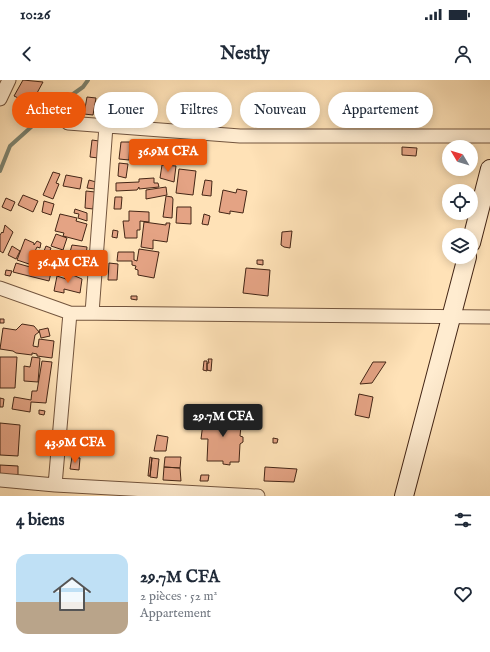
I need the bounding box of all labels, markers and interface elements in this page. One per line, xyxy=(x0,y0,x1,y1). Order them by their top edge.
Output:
text: 10:26 xyxy=(20,5,50,24)
icon: back xyxy=(16,43,38,65)
text: Nestly xyxy=(220,43,270,66)
icon: person xyxy=(452,43,474,65)
chip: Acheter xyxy=(12,92,86,128)
chip: Louer xyxy=(94,92,158,128)
chip: Filtres xyxy=(166,92,232,128)
chip: Nouveau xyxy=(240,92,320,128)
chip: Appartement xyxy=(328,92,433,128)
pin: 36.9M CFA xyxy=(122,139,214,173)
north arrow xyxy=(442,140,478,176)
map controls xyxy=(442,140,478,264)
text: 36.9M CFA xyxy=(138,143,198,160)
button: locate xyxy=(442,184,478,220)
button: layers xyxy=(442,228,478,264)
pin: 36.4M CFA xyxy=(22,250,114,284)
text: 36.4M CFA xyxy=(38,254,98,271)
pin: 29.7M CFA xyxy=(177,404,269,438)
text: 29.7M CFA xyxy=(192,408,254,425)
pin: 43.9M CFA xyxy=(29,430,121,464)
text: 43.9M CFA xyxy=(45,434,105,451)
icon: filters xyxy=(452,509,474,531)
text: 4 biens xyxy=(16,510,64,531)
text: 29.7M CFA xyxy=(140,567,220,588)
icon: home xyxy=(48,570,96,618)
icon: heart xyxy=(452,583,474,605)
text: 2 pièces · 52 m² xyxy=(140,588,217,605)
text: Appartement xyxy=(140,605,211,622)

